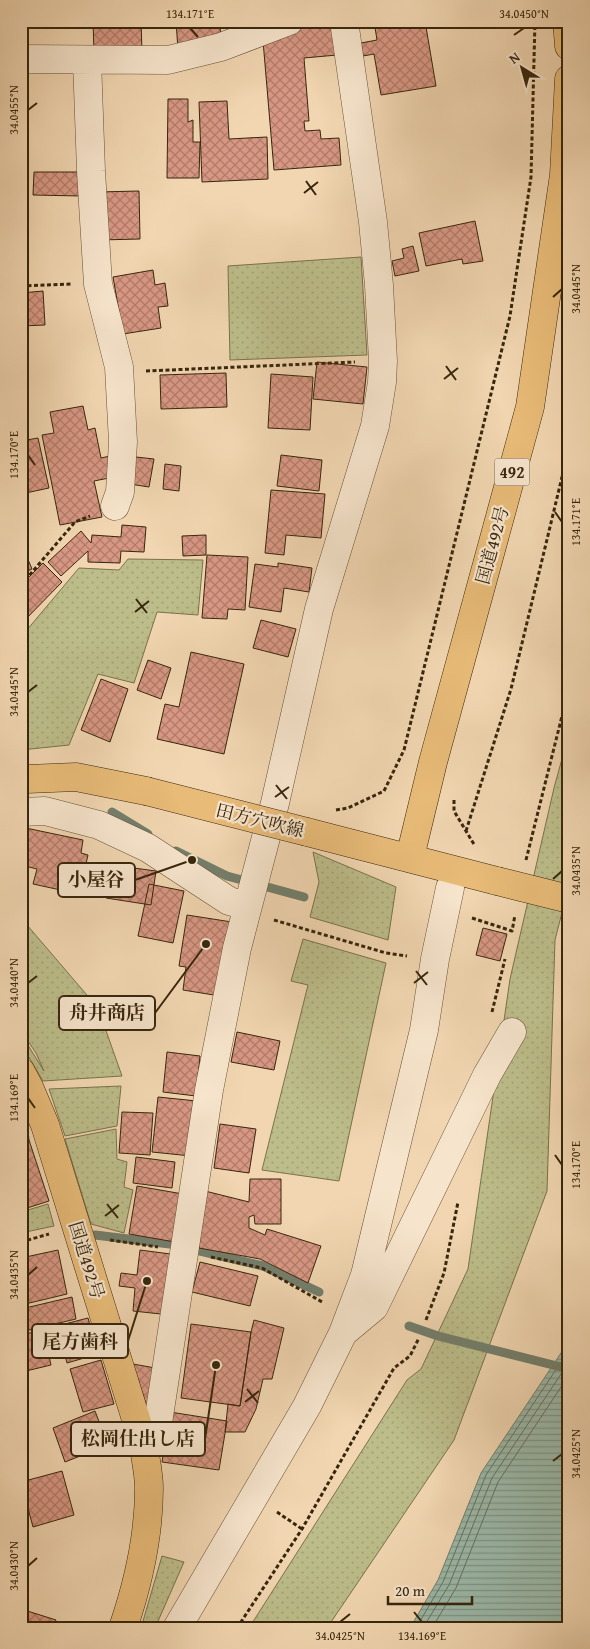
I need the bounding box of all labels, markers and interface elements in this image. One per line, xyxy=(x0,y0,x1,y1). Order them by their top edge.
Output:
text: 134.171°E xyxy=(166,5,214,22)
text: 34.0450°N xyxy=(499,5,549,22)
north arrow xyxy=(498,42,548,92)
text: N xyxy=(504,46,524,68)
text: 34.0455°N xyxy=(5,85,22,135)
text: 34.0445°N xyxy=(567,264,584,314)
text: 134.170°E xyxy=(5,431,22,479)
road number: 492 xyxy=(494,458,530,486)
text: 134.171°E xyxy=(567,498,584,546)
street label: 国道492号 xyxy=(469,503,515,587)
text: 34.0445°N xyxy=(5,667,22,717)
street label: 田方穴吹線 xyxy=(213,796,307,844)
text: 34.0435°N xyxy=(567,846,584,896)
callout: 小屋谷 xyxy=(58,863,135,897)
text: 小屋谷 xyxy=(67,865,125,893)
text: 34.0440°N xyxy=(5,958,22,1008)
callout: 舟井商店 xyxy=(59,996,155,1030)
text: 舟井商店 xyxy=(69,998,145,1026)
text: 134.169°E xyxy=(5,1074,22,1122)
text: 134.170°E xyxy=(567,1141,584,1189)
street label: 国道492号 xyxy=(62,1218,112,1302)
text: 34.0435°N xyxy=(5,1250,22,1300)
callout: 尾方歯科 xyxy=(32,1324,128,1358)
text: 尾方歯科 xyxy=(42,1327,118,1355)
callout: 松岡仕出し店 xyxy=(71,1422,205,1456)
text: 松岡仕出し店 xyxy=(81,1424,195,1452)
text: 34.0425°N xyxy=(567,1429,584,1479)
text: 34.0430°N xyxy=(5,1541,22,1591)
scale bar xyxy=(388,1574,471,1606)
text: 20 m xyxy=(395,1580,426,1601)
text: 34.0425°N xyxy=(315,1627,365,1644)
text: 134.169°E xyxy=(398,1627,446,1644)

